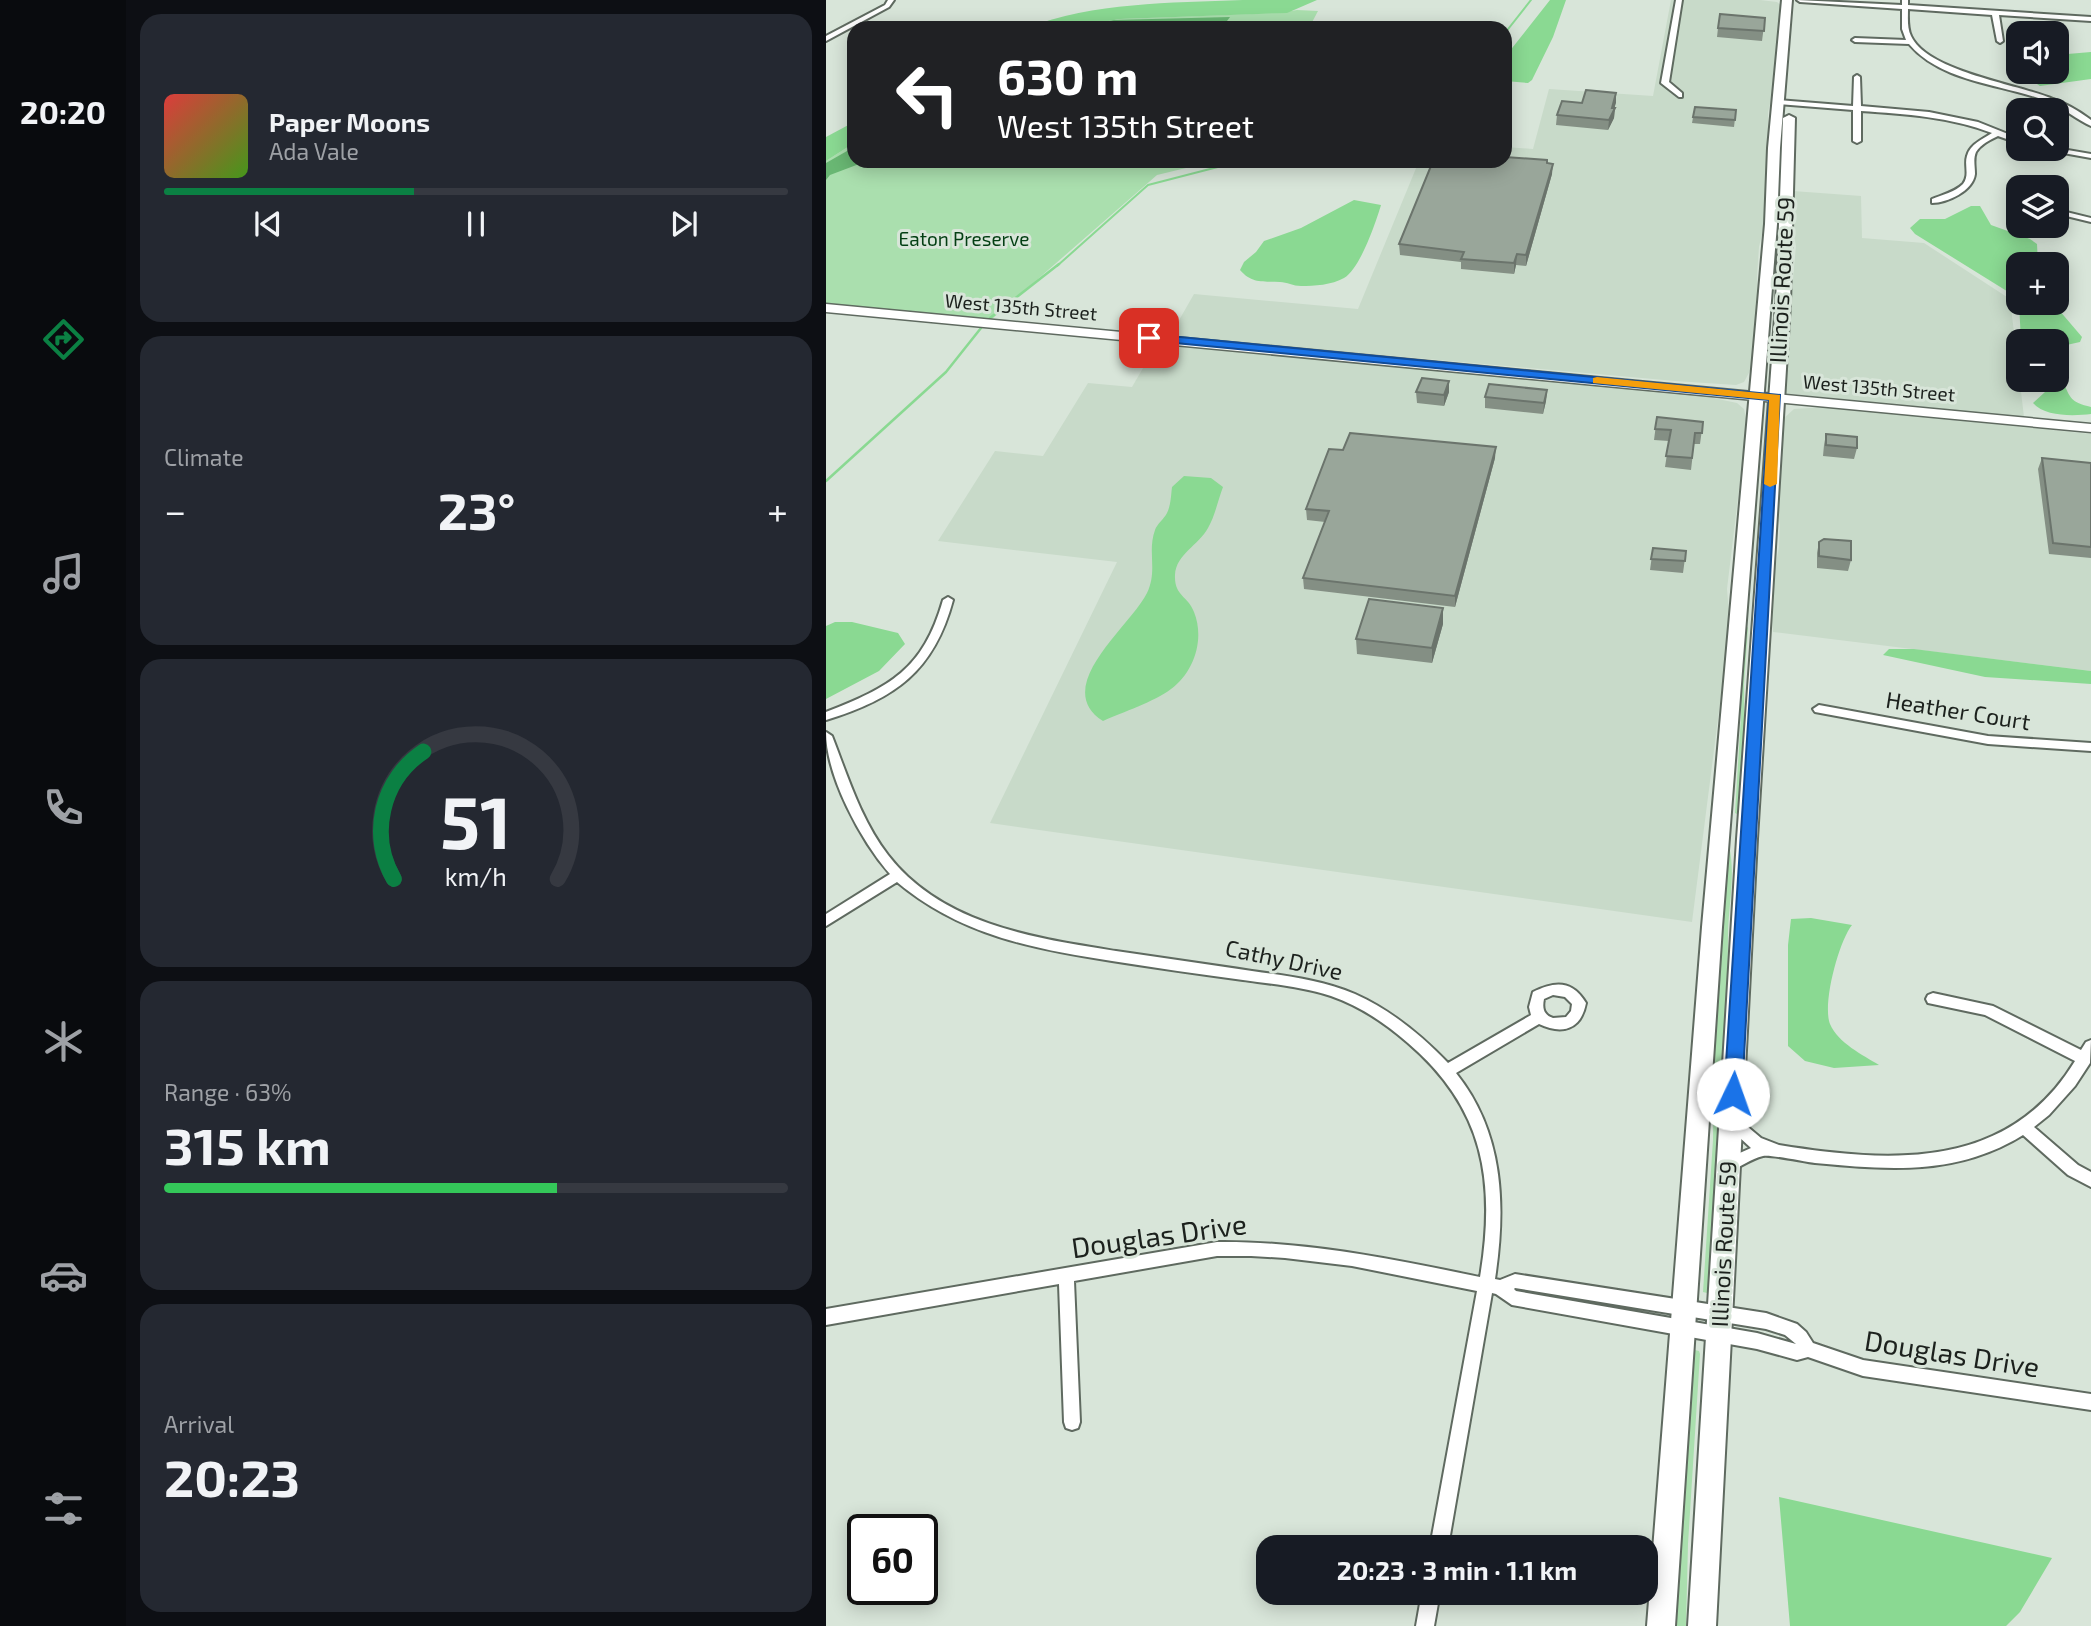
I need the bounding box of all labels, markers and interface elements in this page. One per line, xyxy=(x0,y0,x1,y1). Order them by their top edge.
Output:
map controls xyxy=(2006,21,2069,392)
button: sound xyxy=(2006,21,2069,84)
text: 630 m xyxy=(997,46,1138,105)
icon: left xyxy=(882,49,973,140)
text: 20:20 xyxy=(20,92,106,130)
button: search xyxy=(2006,98,2069,161)
text: Paper Moons xyxy=(269,106,430,137)
text: West 135th Street xyxy=(997,106,1254,144)
text: Ada Vale xyxy=(269,137,359,165)
button: layers xyxy=(2006,175,2069,238)
street label: Illinois Route 59 xyxy=(1763,196,1799,364)
icon: previous xyxy=(249,205,287,243)
icon: pause xyxy=(457,205,495,243)
icon: next xyxy=(665,205,703,243)
park label: Eaton Preserve xyxy=(899,227,1029,250)
button: + xyxy=(2006,252,2069,315)
street label: West 135th Street xyxy=(944,288,1098,325)
pin xyxy=(1119,308,1179,368)
icon: directions xyxy=(39,315,88,364)
icon: arrive xyxy=(1130,319,1168,357)
button: − xyxy=(2006,329,2069,392)
street label: West 135th Street xyxy=(1802,369,1956,406)
text: Climate xyxy=(164,443,244,471)
text: 23° xyxy=(438,478,515,540)
text: − xyxy=(164,487,186,533)
text: + xyxy=(767,487,788,533)
icon: music xyxy=(39,549,88,598)
street label: Heather Court xyxy=(1884,685,2033,735)
text: 51 xyxy=(440,776,512,864)
icon: phone xyxy=(39,783,88,832)
text: km/h xyxy=(445,861,507,891)
street label: Cathy Drive xyxy=(1223,933,1345,985)
icon: climate xyxy=(39,1017,88,1066)
position arrow xyxy=(1696,1057,1770,1131)
text: Range · 63% xyxy=(164,1078,292,1106)
text: 315 km xyxy=(164,1113,331,1175)
street label: Illinois Route 59 xyxy=(1705,1160,1741,1328)
street label: Douglas Drive xyxy=(1069,1206,1249,1264)
icon: car xyxy=(39,1251,88,1300)
street label: Douglas Drive xyxy=(1862,1322,2042,1384)
text: Arrival xyxy=(164,1410,234,1438)
text: 20:23 xyxy=(164,1445,300,1507)
icon: filters xyxy=(39,1484,88,1533)
speed limit sign: 60 xyxy=(847,1514,938,1605)
text: 20:23 · 3 min · 1.1 km xyxy=(1337,1554,1577,1585)

